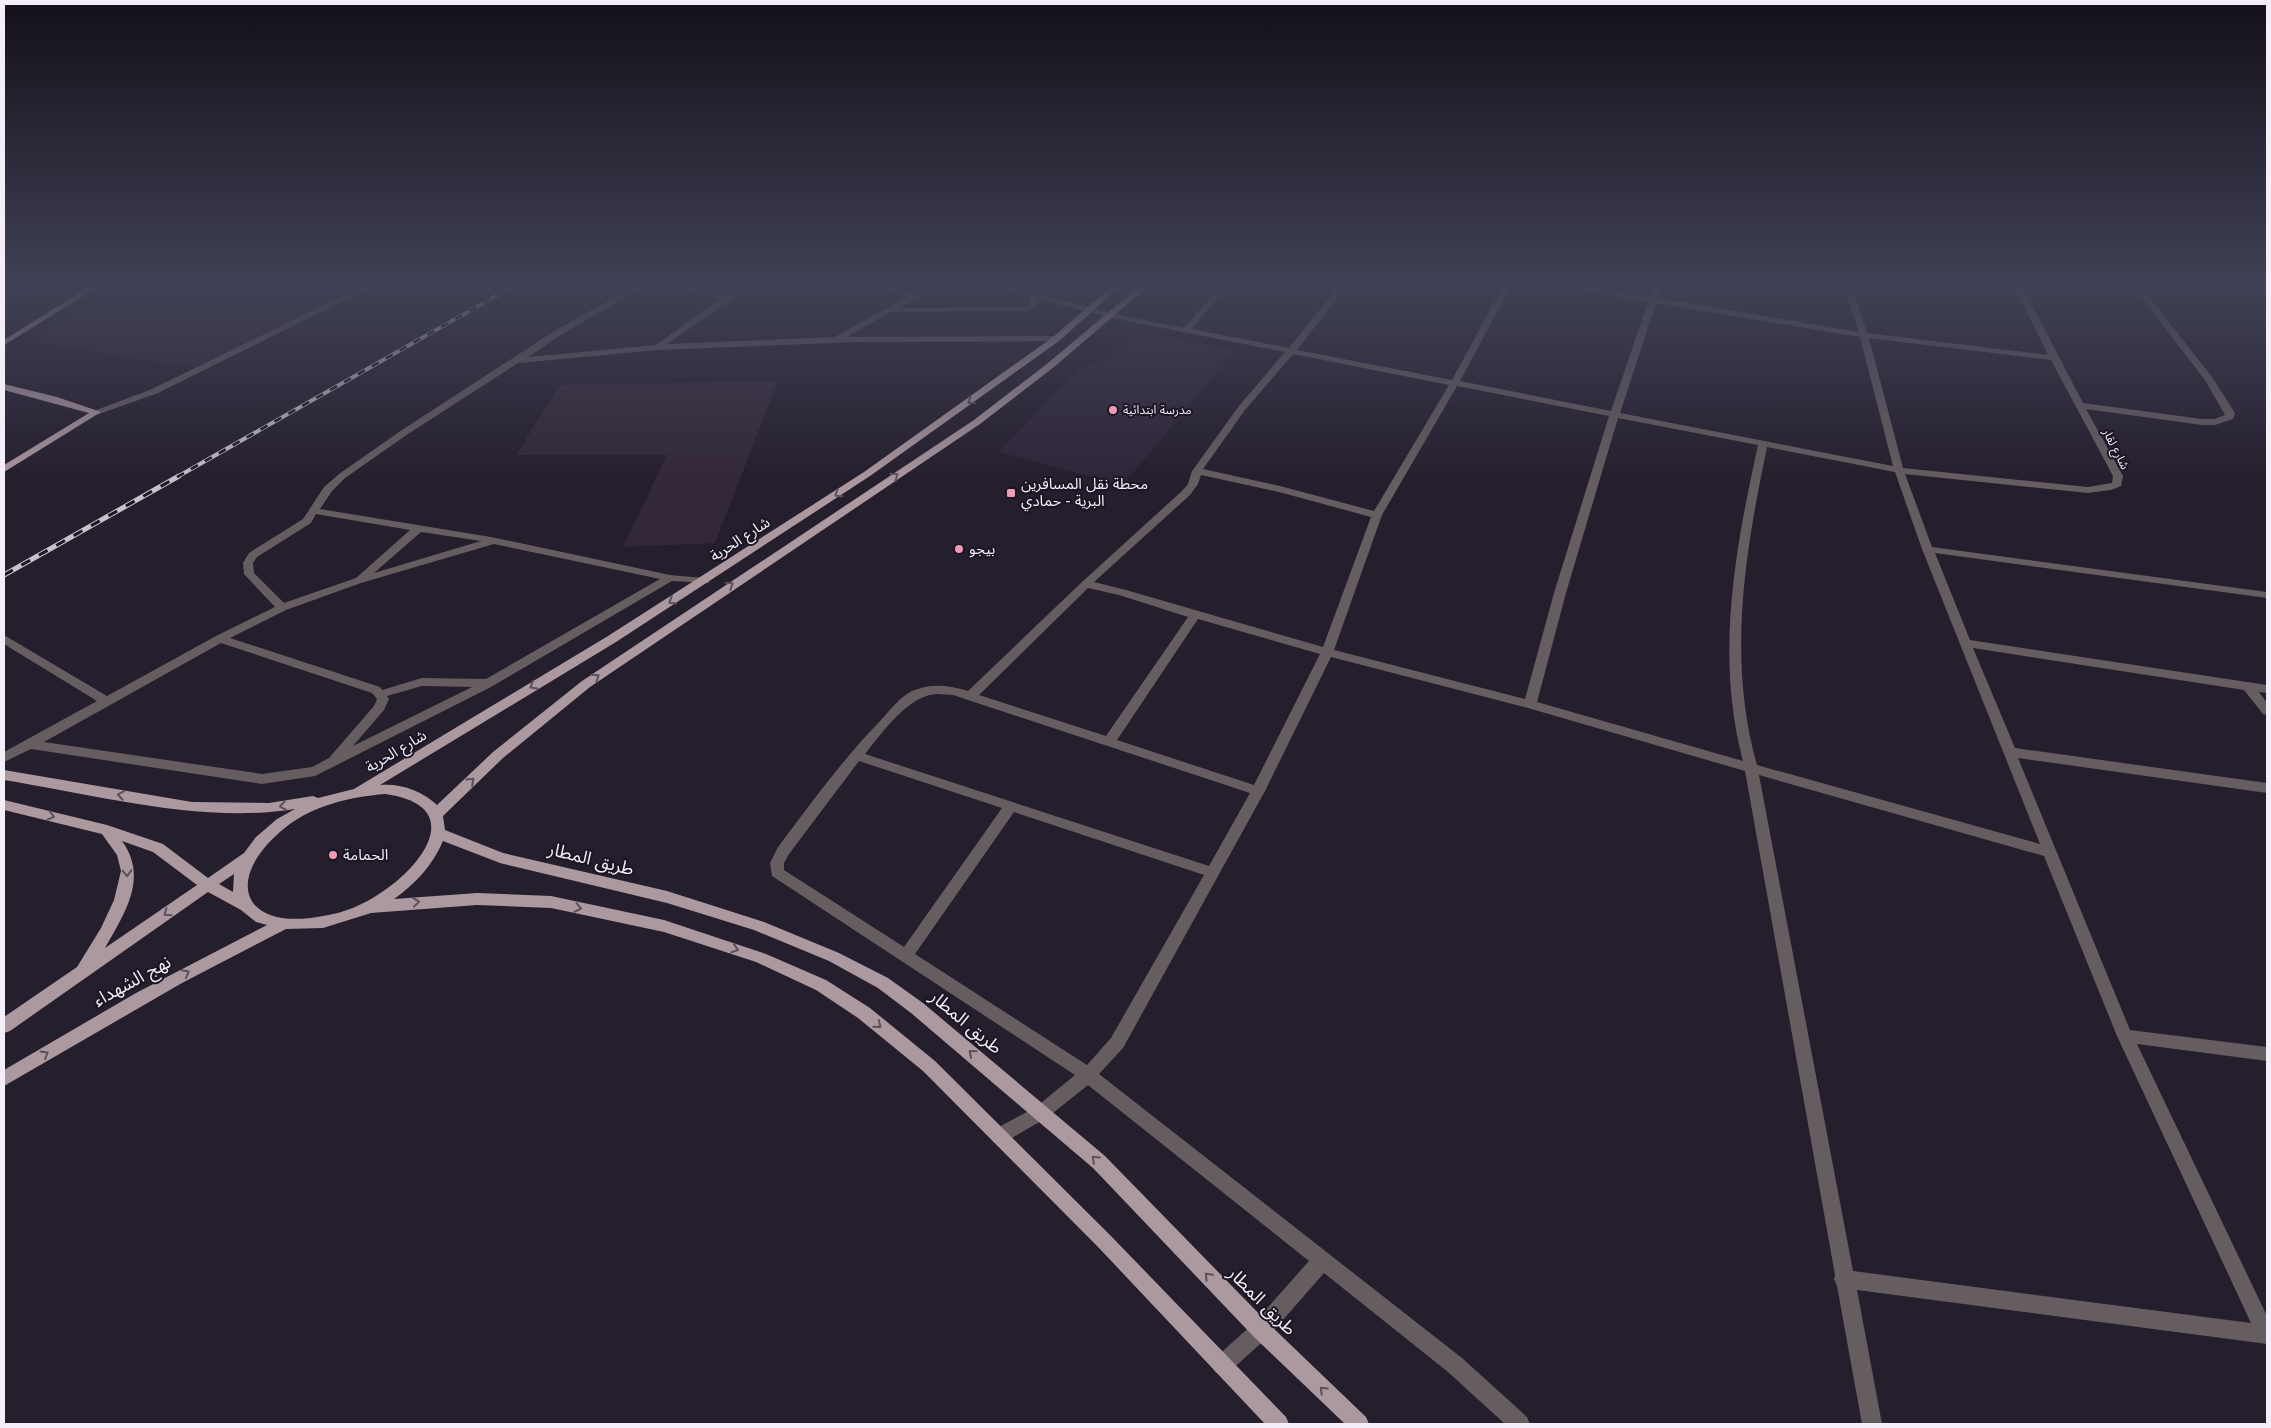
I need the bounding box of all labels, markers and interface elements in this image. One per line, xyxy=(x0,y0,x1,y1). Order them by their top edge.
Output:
one-way arrow xyxy=(967,395,977,404)
place label: مدرسة ابتدائية xyxy=(1123,403,1192,417)
marker: مدرسة ابتدائية xyxy=(1107,404,1119,416)
street label: شارع لقار xyxy=(2098,425,2132,473)
one-way arrow xyxy=(889,473,899,482)
place label: محطة نقل المسافرين البرية - حمادي xyxy=(1021,475,1148,512)
one-way arrow xyxy=(834,487,843,497)
marker: محطة نقل المسافرين البرية - حمادي xyxy=(1005,487,1017,499)
street label: شارع الحرية xyxy=(707,513,775,568)
place label: بيجو xyxy=(969,540,995,558)
marker: بيجو xyxy=(953,543,965,555)
one-way arrow xyxy=(725,582,734,591)
one-way arrow xyxy=(668,595,678,604)
one-way arrow xyxy=(590,674,600,683)
one-way arrow xyxy=(530,679,539,689)
street label: شارع الحرية xyxy=(362,726,431,779)
one-way arrow xyxy=(466,778,475,787)
one-way arrow xyxy=(117,790,126,800)
one-way arrow xyxy=(278,801,287,811)
one-way arrow xyxy=(47,810,56,821)
street label: طريق المطار xyxy=(545,838,636,880)
place label: الحمامة xyxy=(343,846,388,863)
marker: الحمامة xyxy=(327,849,339,861)
one-way arrow xyxy=(122,870,132,877)
one-way arrow xyxy=(413,897,421,908)
one-way arrow xyxy=(574,902,582,913)
one-way arrow xyxy=(163,907,173,916)
one-way arrow xyxy=(730,944,739,954)
street label: نهج الشهداء xyxy=(90,952,176,1013)
one-way arrow xyxy=(181,969,190,979)
street label: طريق المطار xyxy=(925,986,1006,1059)
one-way arrow xyxy=(872,1019,881,1027)
one-way arrow xyxy=(40,1050,49,1060)
one-way arrow xyxy=(969,1051,978,1059)
one-way arrow xyxy=(1092,1156,1101,1165)
street label: طريق المطار xyxy=(1223,1262,1300,1340)
one-way arrow xyxy=(1205,1272,1214,1281)
one-way arrow xyxy=(1320,1387,1329,1396)

